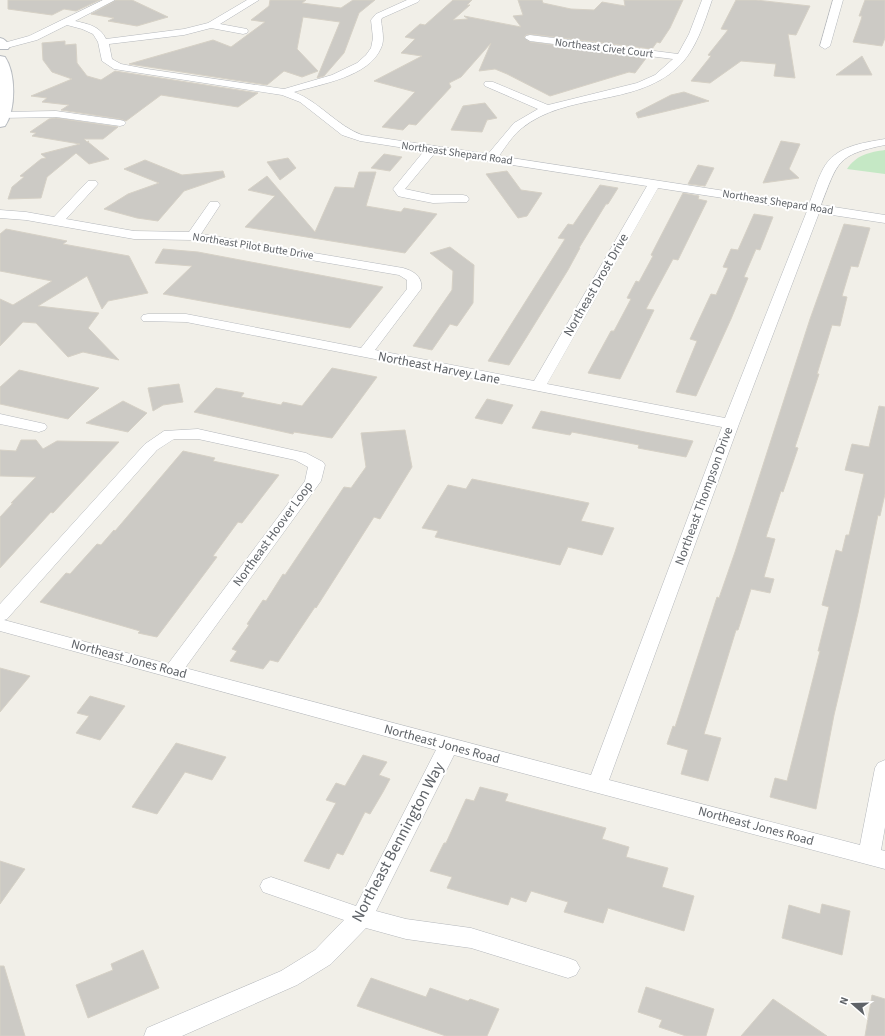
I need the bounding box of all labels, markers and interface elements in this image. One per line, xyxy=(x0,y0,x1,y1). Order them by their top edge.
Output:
street label: Northeast Civet Court xyxy=(554,35,654,62)
street label: Northeast Shepard Road xyxy=(400,138,514,168)
street label: Northeast Shepard Road xyxy=(721,186,835,218)
street label: Northeast Pilot Butte Drive xyxy=(191,229,315,263)
street label: Northeast Drost Drive xyxy=(559,230,633,340)
street label: Northeast Harvey Lane xyxy=(376,347,502,389)
street label: Northeast Thompson Drive xyxy=(671,424,737,568)
street label: Northeast Hoover Loop xyxy=(229,478,317,590)
street label: Northeast Jones Road xyxy=(69,635,189,683)
street label: Northeast Jones Road xyxy=(382,720,502,768)
street label: Northeast Bennington Way xyxy=(346,757,450,926)
street label: Northeast Jones Road xyxy=(696,802,816,850)
north arrow xyxy=(833,984,873,1024)
text: N xyxy=(836,995,852,1007)

